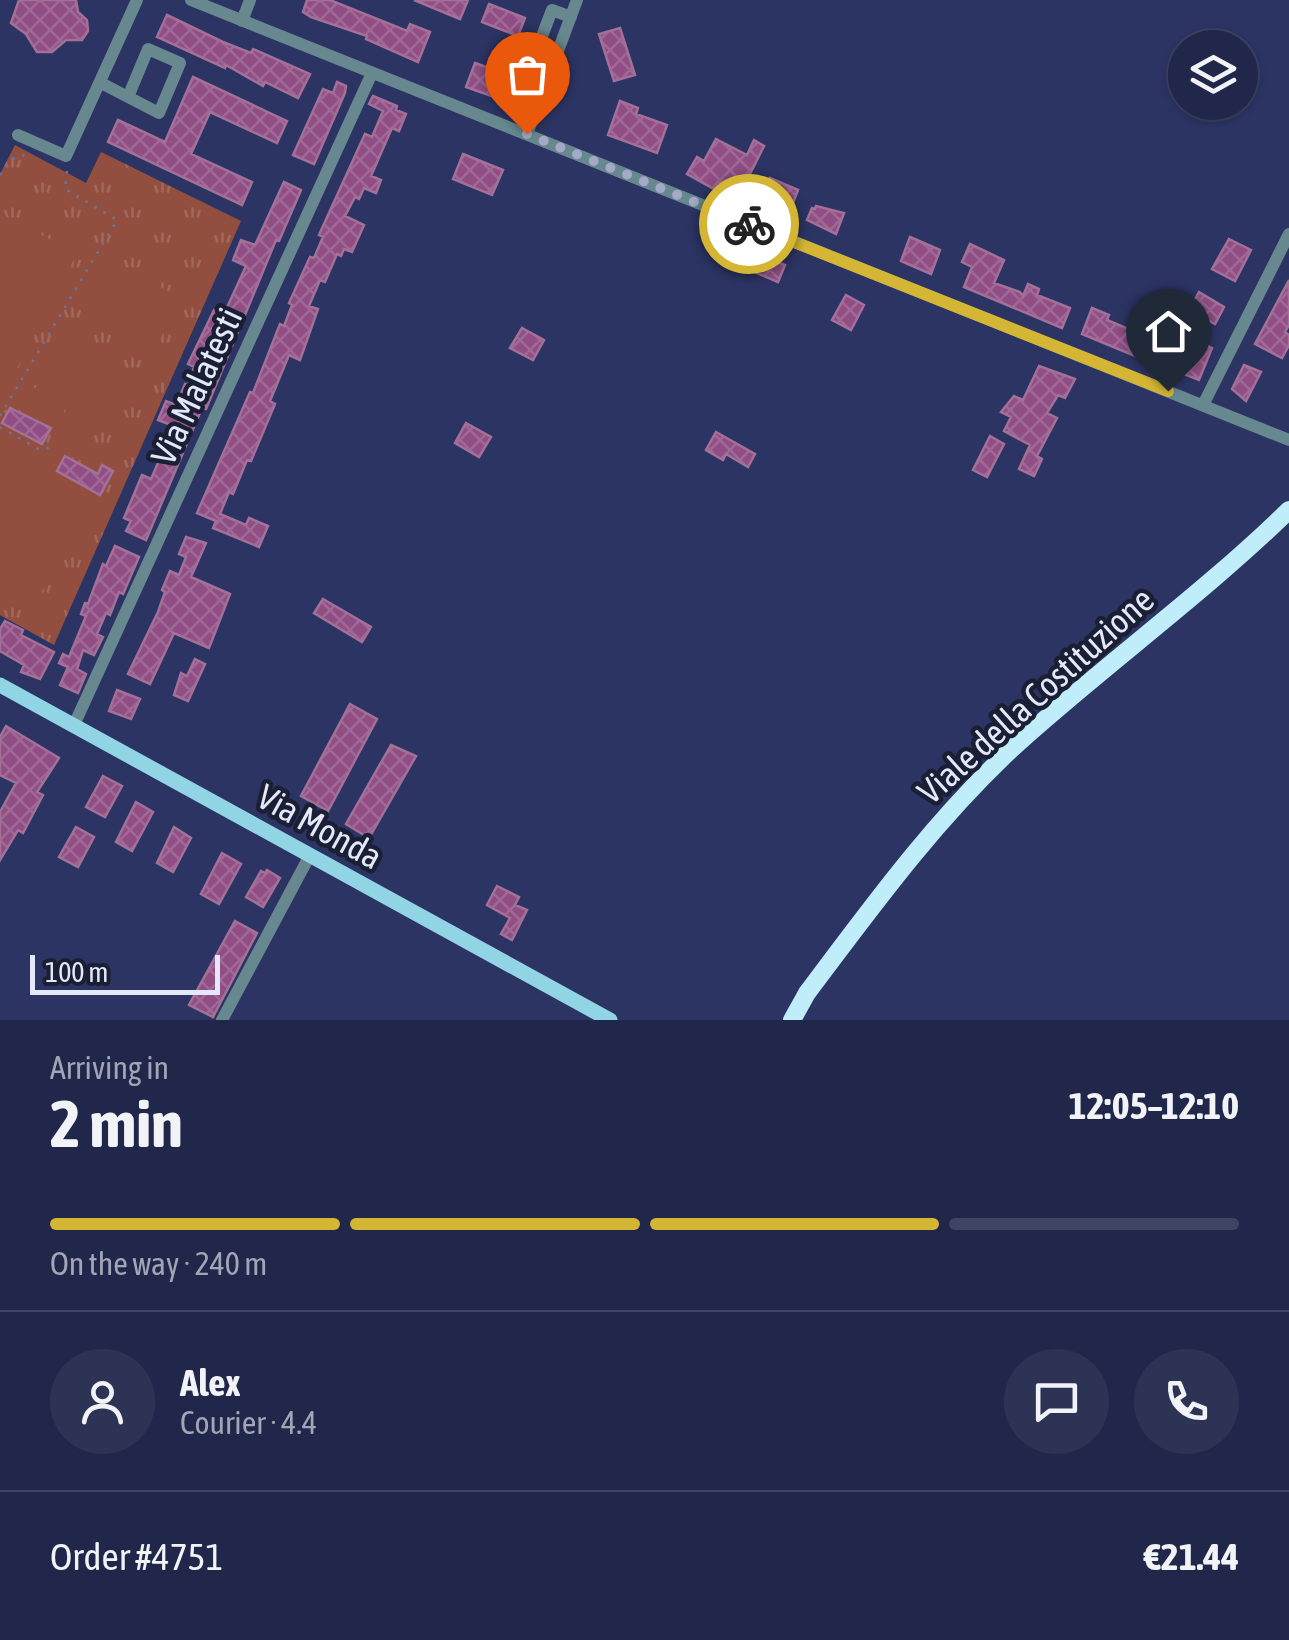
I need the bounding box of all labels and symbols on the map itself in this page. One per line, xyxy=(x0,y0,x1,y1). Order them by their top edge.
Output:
pin xyxy=(485,32,570,135)
courier xyxy=(699,174,799,274)
pin xyxy=(1126,289,1211,392)
street label: Via Malatesti xyxy=(142,302,250,470)
street label: Viale della Costituzione xyxy=(909,579,1161,811)
street label: Via Monda xyxy=(251,776,389,876)
scale bar xyxy=(30,950,220,994)

